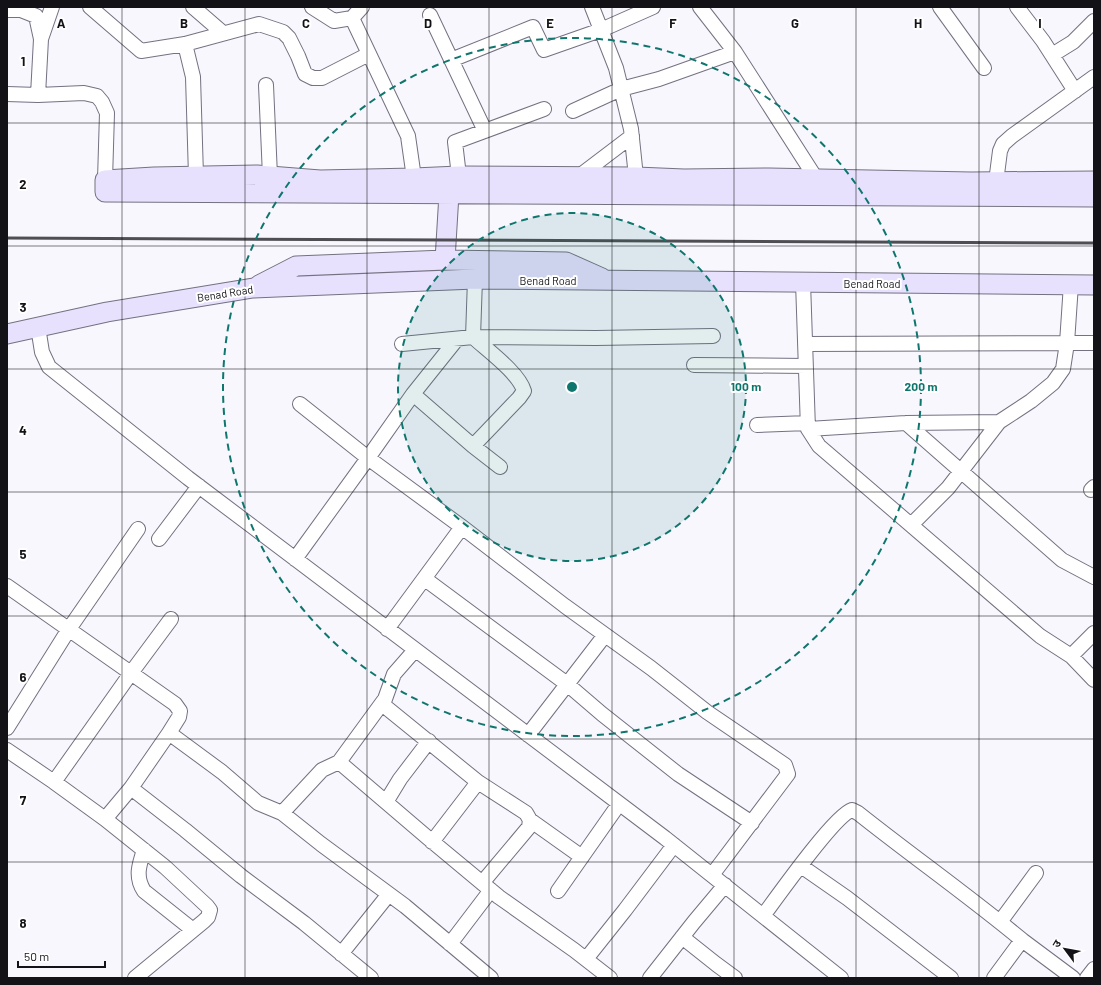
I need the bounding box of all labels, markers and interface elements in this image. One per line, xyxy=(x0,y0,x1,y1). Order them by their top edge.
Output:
text: A xyxy=(57,15,66,31)
text: B xyxy=(180,15,188,31)
text: C xyxy=(302,15,310,31)
text: D xyxy=(424,15,432,31)
text: E xyxy=(546,15,554,31)
text: F xyxy=(669,15,677,31)
text: G xyxy=(791,15,799,31)
text: H xyxy=(914,15,922,31)
text: I xyxy=(1038,15,1042,31)
text: 1 xyxy=(21,53,25,69)
text: 2 xyxy=(19,176,27,192)
street label: Benad Road xyxy=(520,274,576,287)
street label: Benad Road xyxy=(844,277,900,290)
street label: Benad Road xyxy=(196,282,254,304)
text: 3 xyxy=(19,299,27,315)
text: 100 m xyxy=(731,379,761,393)
text: 200 m xyxy=(905,379,937,393)
centre of rings xyxy=(565,380,579,394)
text: 4 xyxy=(19,422,27,438)
text: 5 xyxy=(19,546,27,562)
text: 6 xyxy=(20,669,27,685)
text: 7 xyxy=(20,792,27,808)
text: 8 xyxy=(19,915,27,931)
north arrow xyxy=(1045,929,1085,969)
text: उ xyxy=(1049,937,1064,950)
scale bar xyxy=(18,943,105,969)
text: 50 m xyxy=(24,949,49,963)

